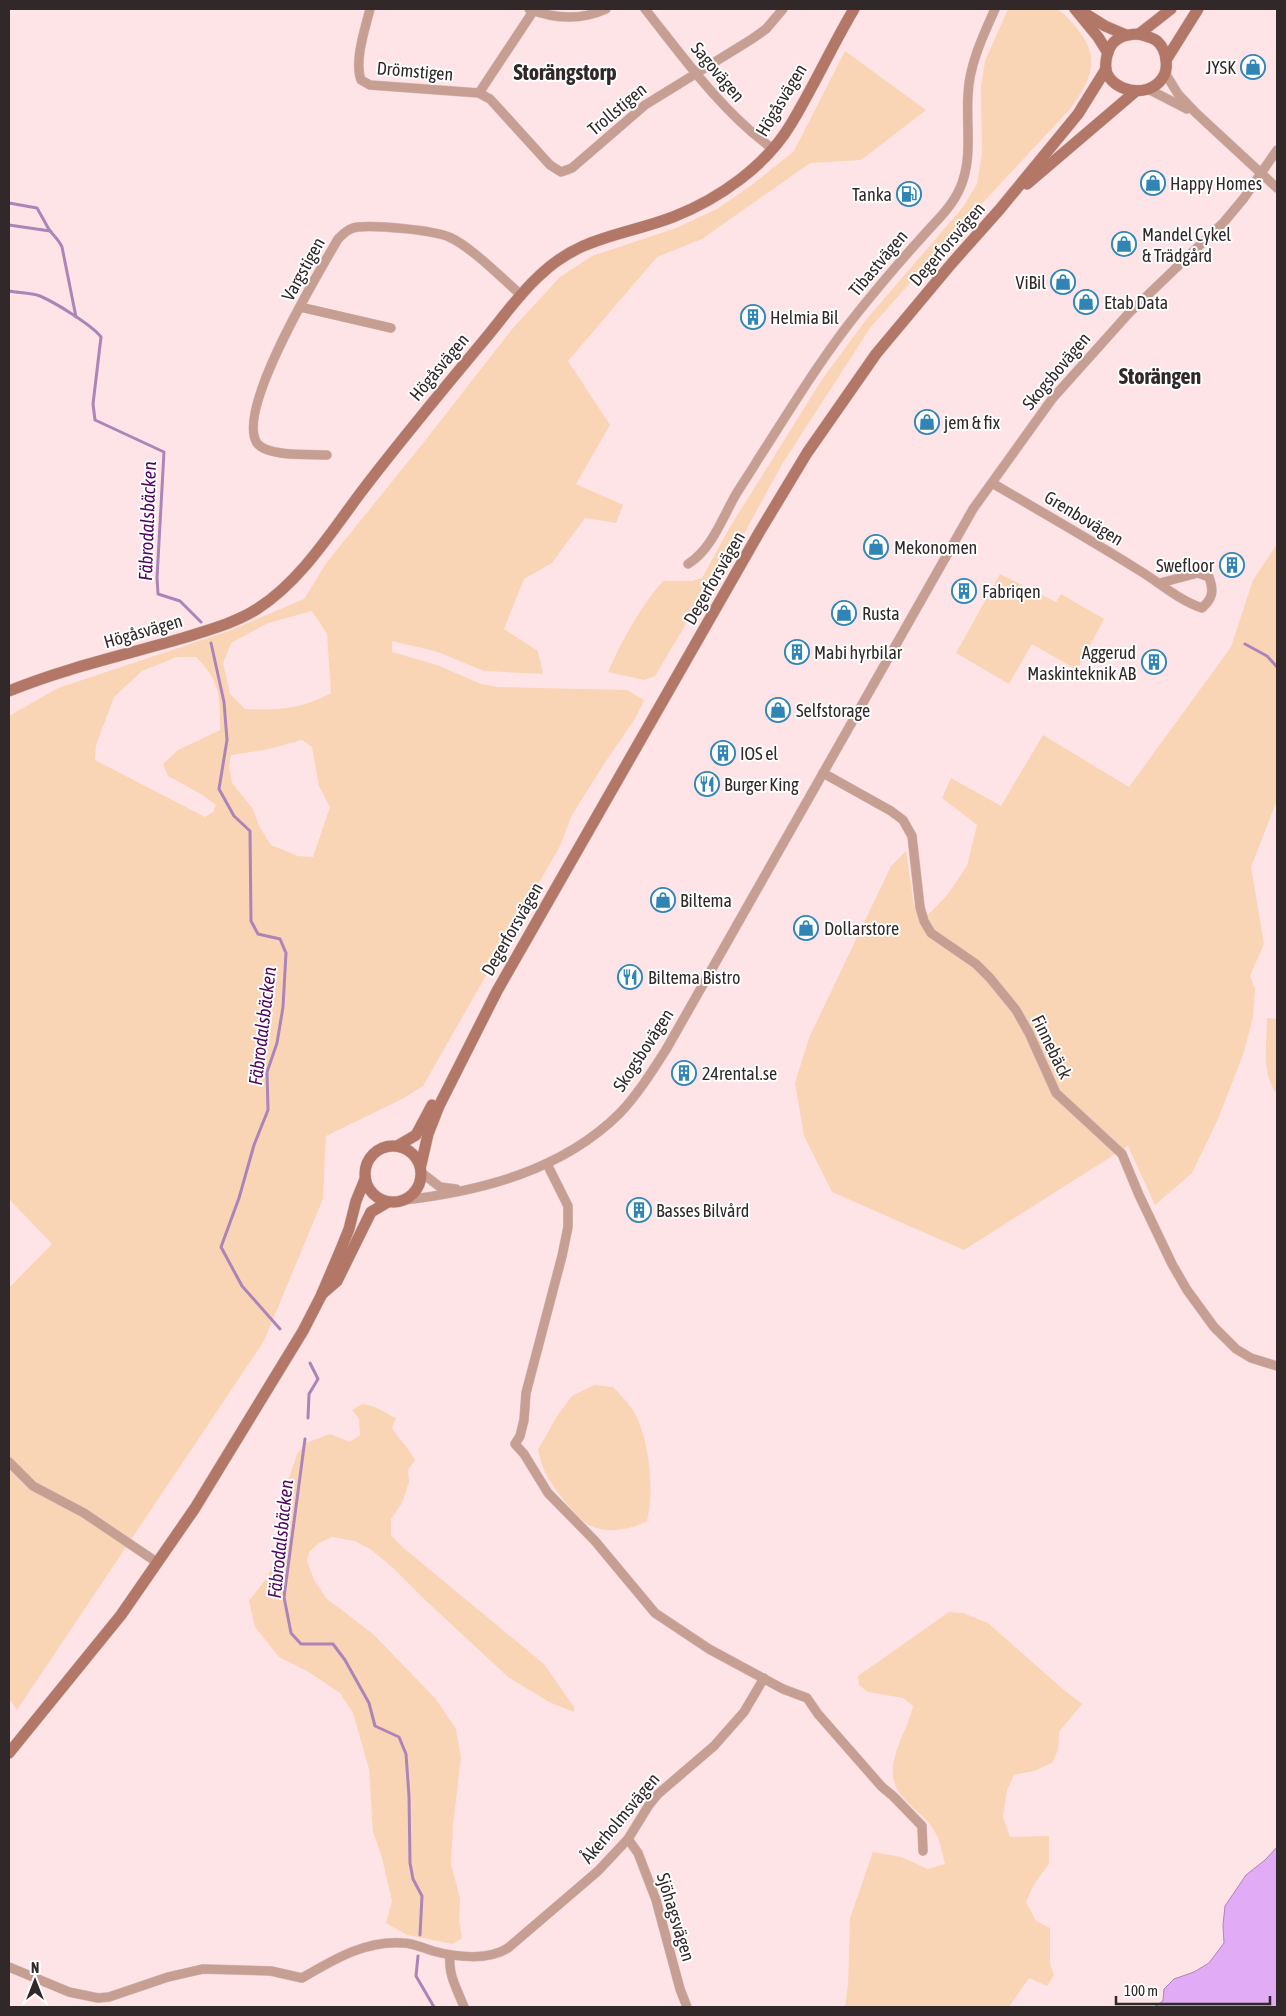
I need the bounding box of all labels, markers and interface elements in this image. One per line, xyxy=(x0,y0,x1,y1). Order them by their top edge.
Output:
street label: Sagovägen xyxy=(687,38,749,106)
shop icon: JYSK xyxy=(1240,54,1266,80)
street label: Drömstigen xyxy=(376,57,454,85)
place label: JYSK xyxy=(1206,57,1236,78)
district label: Storängstorp xyxy=(513,59,617,85)
street label: Högåsvägen xyxy=(751,60,811,140)
street label: Trollstigen xyxy=(583,78,651,140)
shop icon: Happy Homes xyxy=(1140,170,1166,196)
place label: Happy Homes xyxy=(1170,173,1262,194)
fuel station icon: Tanka xyxy=(896,181,922,207)
place label: Tanka xyxy=(852,184,892,205)
street label: Degerforsvägen xyxy=(905,198,989,290)
place label: Mandel Cykel & Trädgård xyxy=(1142,224,1231,266)
street label: Tibastvägen xyxy=(844,226,912,300)
shop icon: Mandel Cykel & Trädgård xyxy=(1111,231,1137,257)
street label: Vargstigen xyxy=(277,234,329,304)
shop icon: ViBil xyxy=(1050,269,1076,295)
place label: ViBil xyxy=(1016,272,1046,293)
shop icon: Etab Data xyxy=(1073,289,1099,315)
place label: Etab Data xyxy=(1104,292,1168,313)
building icon: Helmia Bil xyxy=(740,304,766,330)
place label: Helmia Bil xyxy=(770,307,839,328)
street label: Skogsbovägen xyxy=(1018,328,1094,414)
street label: Högåsvägen xyxy=(405,329,473,405)
district label: Storängen xyxy=(1119,363,1201,389)
shop icon: jem & fix xyxy=(914,409,940,435)
place label: jem & fix xyxy=(943,412,1000,433)
water label: Fäbrodalsbäcken xyxy=(134,461,160,581)
street label: Grenbovägen xyxy=(1041,486,1127,550)
street label: Degerforsvägen xyxy=(679,528,749,628)
shop icon: Mekonomen xyxy=(863,534,889,560)
place label: Mekonomen xyxy=(894,537,977,558)
building icon: Swefloor xyxy=(1219,552,1245,578)
place label: Swefloor xyxy=(1156,555,1215,576)
building icon: Fabriqen xyxy=(951,578,977,604)
place label: Fabriqen xyxy=(982,581,1041,602)
shop icon: Rusta xyxy=(831,600,857,626)
place label: Rusta xyxy=(862,603,900,624)
street label: Högåsvägen xyxy=(101,610,185,652)
building icon: Mabi hyrbilar xyxy=(784,639,810,665)
place label: Mabi hyrbilar xyxy=(814,642,903,663)
place label: Aggerud Maskinteknik AB xyxy=(1027,642,1136,684)
building icon: Aggerud Maskinteknik AB xyxy=(1141,649,1167,675)
shop icon: Selfstorage xyxy=(765,697,791,723)
place label: Selfstorage xyxy=(796,700,870,721)
building icon: IOS el xyxy=(710,740,736,766)
place label: IOS el xyxy=(740,743,778,764)
restaurant icon: Burger King xyxy=(694,771,720,797)
place label: Burger King xyxy=(724,774,799,795)
street label: Degerforsvägen xyxy=(477,879,547,979)
shop icon: Biltema xyxy=(650,887,676,913)
place label: Biltema xyxy=(680,890,732,911)
shop icon: Dollarstore xyxy=(793,915,819,941)
place label: Dollarstore xyxy=(824,918,899,939)
restaurant icon: Biltema Bistro xyxy=(617,964,643,990)
water label: Fäbrodalsbäcken xyxy=(244,965,280,1087)
place label: Biltema Bistro xyxy=(648,967,740,988)
street label: Skogsbovägen xyxy=(608,1005,678,1095)
street label: Finnebäck xyxy=(1028,1012,1076,1082)
building icon: 24rental.se xyxy=(671,1060,697,1086)
place label: 24rental.se xyxy=(702,1063,777,1084)
building icon: Basses Bilvård xyxy=(626,1197,652,1223)
place label: Basses Bilvård xyxy=(656,1200,749,1221)
water label: Fäbrodalsbäcken xyxy=(263,1478,297,1600)
street label: Åkerholmsvägen xyxy=(576,1769,664,1867)
street label: Sjöhagsvägen xyxy=(653,1870,699,1964)
north arrow xyxy=(10,1956,60,2006)
text: N xyxy=(31,1960,39,1976)
scale bar xyxy=(1116,1974,1270,2006)
text: 100 m xyxy=(1124,1982,1158,1999)

